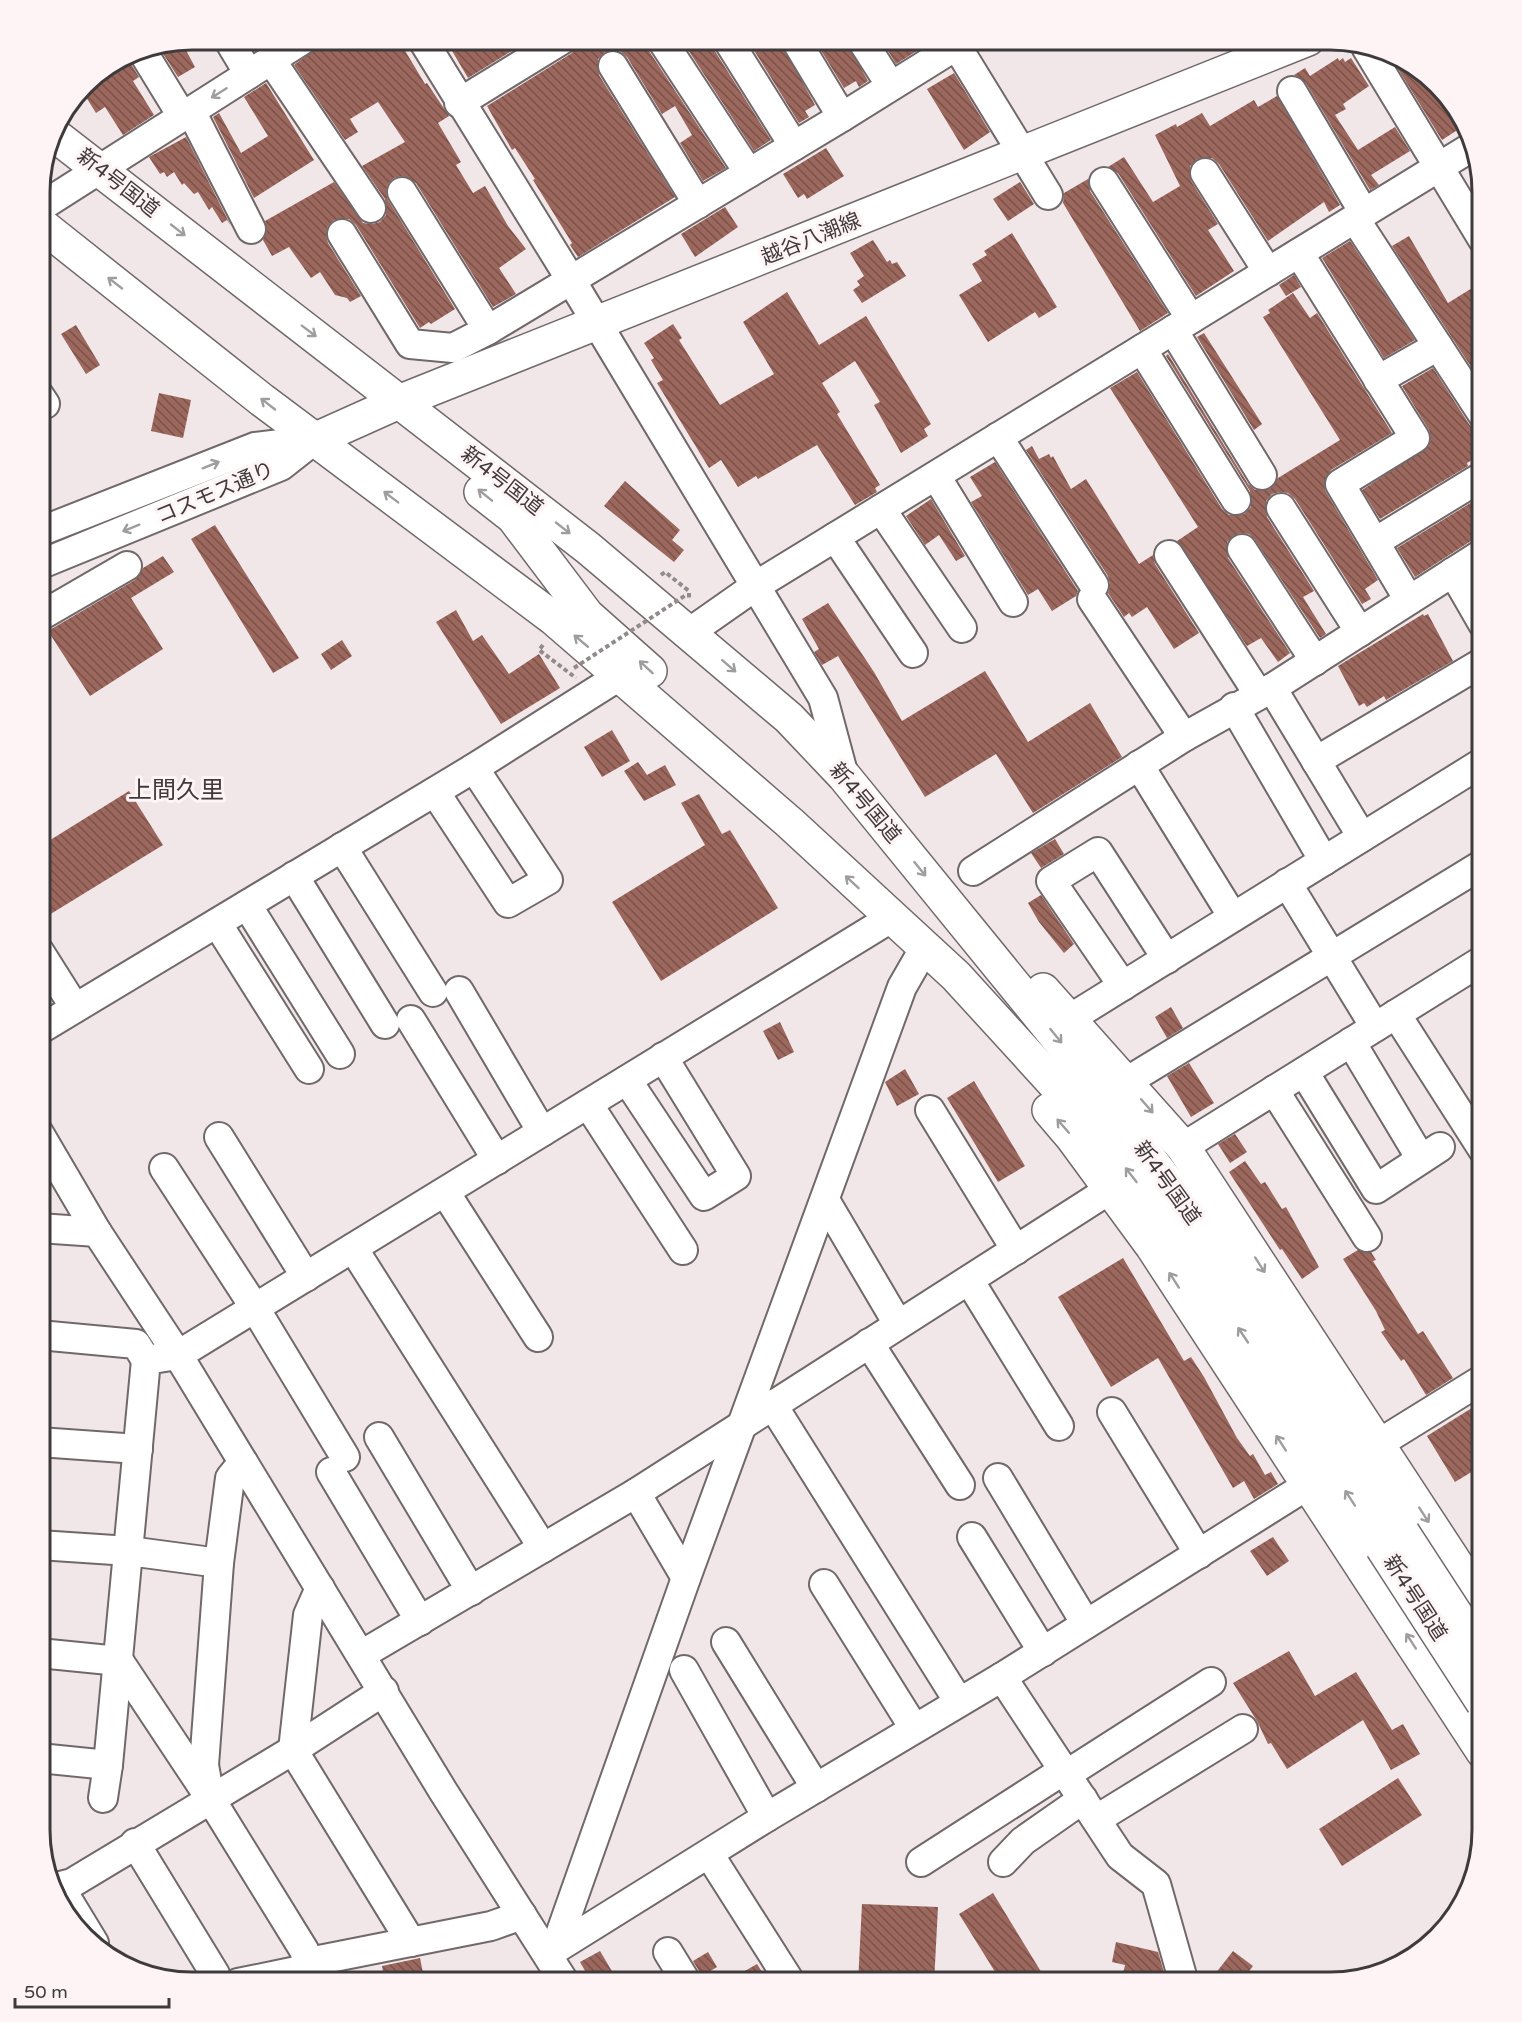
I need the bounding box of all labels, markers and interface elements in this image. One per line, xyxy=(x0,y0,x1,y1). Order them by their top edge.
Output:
one-way arrow xyxy=(211,87,228,99)
street label: 新4号国道 xyxy=(72,143,164,223)
street label: 越谷八潮線 xyxy=(758,208,864,270)
one-way arrow xyxy=(170,224,186,237)
one-way arrow xyxy=(107,276,123,289)
one-way arrow xyxy=(301,324,317,337)
one-way arrow xyxy=(260,397,276,410)
street label: 新4号国道 xyxy=(456,441,548,521)
street label: コスモス通り xyxy=(152,457,278,529)
one-way arrow xyxy=(201,458,220,469)
one-way arrow xyxy=(478,489,494,502)
one-way arrow xyxy=(384,491,400,503)
one-way arrow xyxy=(554,522,570,535)
one-way arrow xyxy=(122,523,140,534)
one-way arrow xyxy=(574,634,589,648)
one-way arrow xyxy=(721,659,736,673)
one-way arrow xyxy=(639,660,654,674)
street label: 新4号国道 xyxy=(824,758,906,848)
district label: 上間久里 xyxy=(128,776,224,805)
one-way arrow xyxy=(913,861,926,877)
one-way arrow xyxy=(845,875,860,889)
one-way arrow xyxy=(1049,1028,1063,1043)
one-way arrow xyxy=(1140,1098,1154,1113)
one-way arrow xyxy=(1056,1119,1070,1134)
street label: 新4号国道 xyxy=(1128,1136,1206,1230)
one-way arrow xyxy=(1125,1167,1138,1183)
one-way arrow xyxy=(1254,1256,1266,1272)
one-way arrow xyxy=(1167,1272,1179,1289)
one-way arrow xyxy=(1236,1326,1249,1343)
one-way arrow xyxy=(1274,1435,1286,1452)
one-way arrow xyxy=(1344,1490,1356,1506)
one-way arrow xyxy=(1418,1507,1431,1524)
street label: 新4号国道 xyxy=(1378,1550,1452,1646)
one-way arrow xyxy=(1405,1633,1417,1650)
scale bar xyxy=(15,1971,170,2009)
text: 50 m xyxy=(24,1981,68,2003)

